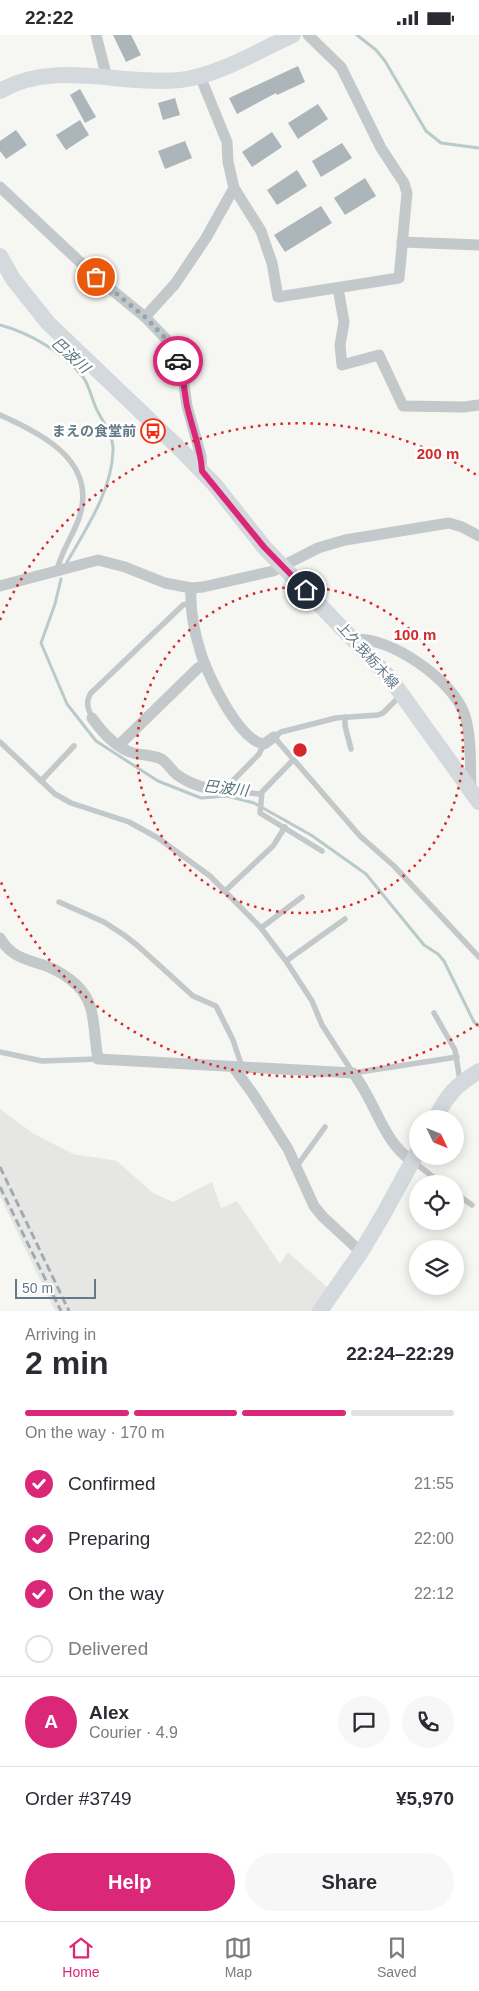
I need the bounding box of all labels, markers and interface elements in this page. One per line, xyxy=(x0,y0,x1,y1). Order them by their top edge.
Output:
text: 22:22 xyxy=(25,7,74,28)
pin xyxy=(75,256,117,298)
icon: bag xyxy=(82,263,110,291)
water label: 巴波川 xyxy=(49,334,95,378)
courier xyxy=(153,336,203,386)
icon: car xyxy=(164,347,192,375)
bus stop icon: まえの食堂前 xyxy=(140,418,166,444)
place label: まえの食堂前 xyxy=(52,423,136,439)
text: 200 m xyxy=(417,445,459,462)
pin xyxy=(285,569,327,611)
icon: home xyxy=(292,576,320,604)
street label: 上久我栃木線 xyxy=(334,618,402,692)
text: 100 m xyxy=(394,626,436,643)
centre of rings xyxy=(291,741,309,759)
water label: 巴波川 xyxy=(203,777,251,799)
north arrow xyxy=(409,1110,464,1165)
map controls xyxy=(409,1110,464,1295)
button: locate xyxy=(409,1175,464,1230)
button: layers xyxy=(409,1240,464,1295)
scale bar xyxy=(15,1276,96,1299)
text: 50 m xyxy=(22,1280,53,1296)
text: Arriving in xyxy=(25,1326,96,1343)
text: 22:24–22:29 xyxy=(346,1343,454,1364)
text: 2 min xyxy=(25,1345,109,1381)
text: On the way · 170 m xyxy=(25,1424,165,1441)
icon: check xyxy=(25,1470,53,1498)
text: Confirmed xyxy=(68,1473,156,1494)
text: 21:55 xyxy=(414,1475,454,1492)
icon: check xyxy=(25,1525,53,1553)
text: Preparing xyxy=(68,1528,150,1549)
text: 22:00 xyxy=(414,1530,454,1547)
icon: check xyxy=(25,1580,53,1608)
text: On the way xyxy=(68,1583,164,1604)
text: 22:12 xyxy=(414,1585,454,1602)
text: Delivered xyxy=(68,1638,148,1659)
button: chat xyxy=(338,1696,390,1748)
button: phone xyxy=(402,1696,454,1748)
text: Alex xyxy=(89,1702,129,1723)
text: A xyxy=(44,1711,58,1732)
text: Courier · 4.9 xyxy=(89,1724,178,1741)
text: Order #3749 xyxy=(25,1788,132,1809)
text: ¥5,970 xyxy=(396,1788,454,1809)
button: Help xyxy=(25,1853,235,1911)
button: Share xyxy=(245,1853,454,1911)
tab: Home xyxy=(62,1934,100,1980)
tab: Map xyxy=(224,1934,252,1980)
tab: Saved xyxy=(377,1934,417,1980)

